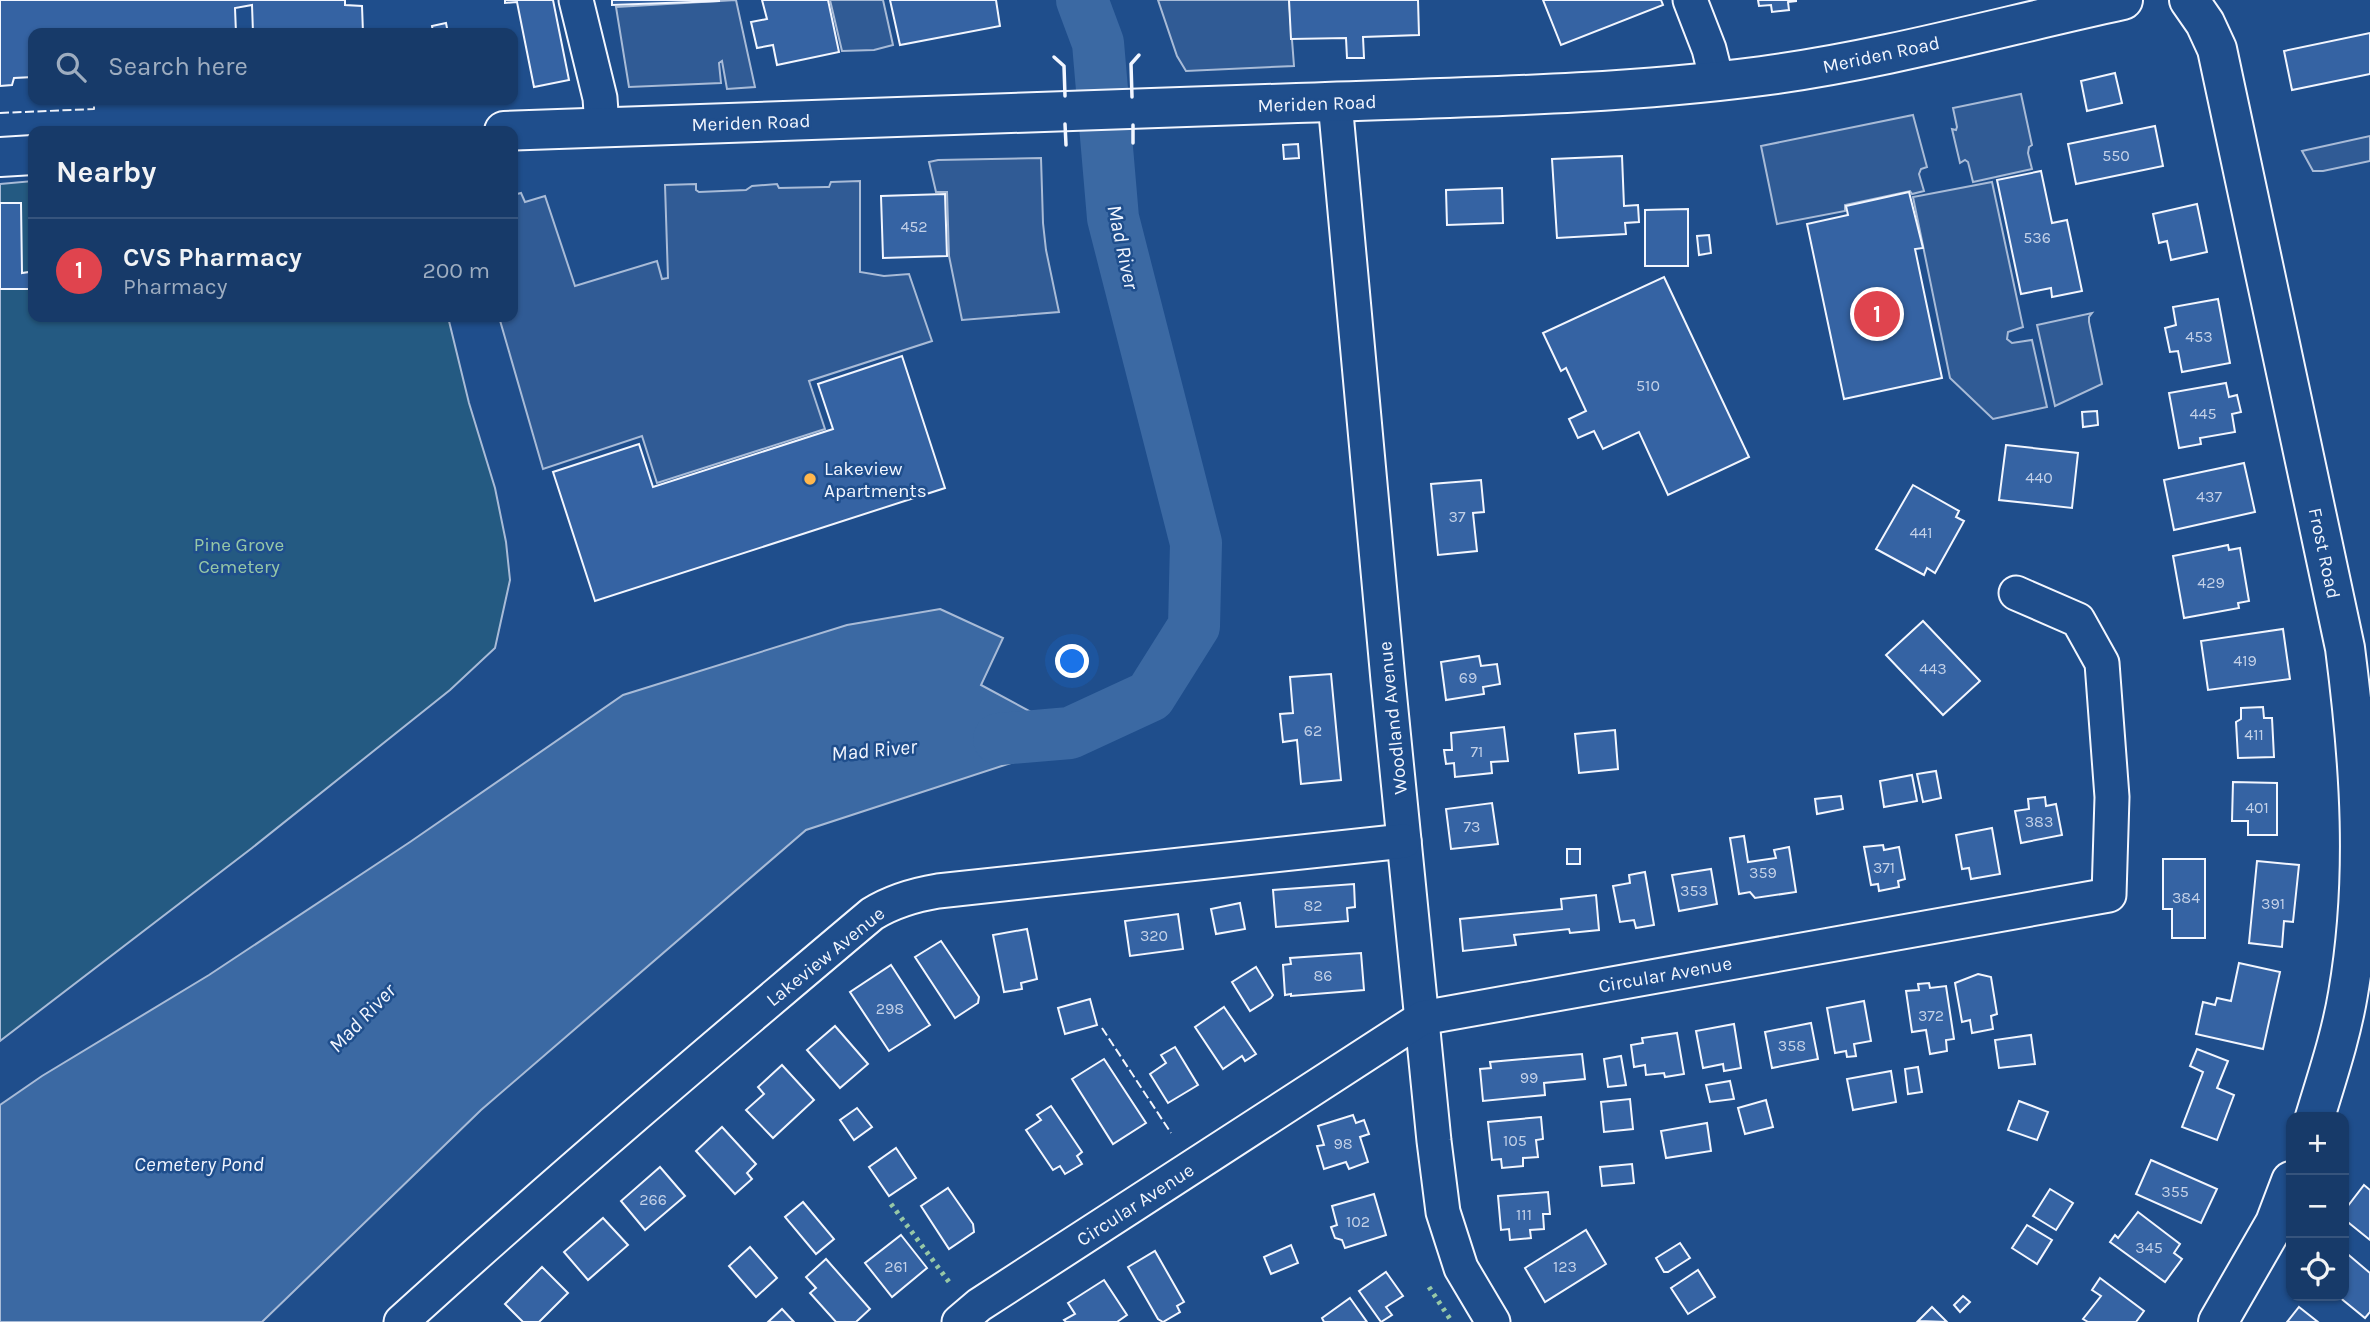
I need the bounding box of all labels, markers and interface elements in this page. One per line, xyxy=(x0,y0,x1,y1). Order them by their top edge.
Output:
search box xyxy=(28,28,518,105)
street label: Meriden Road xyxy=(1821,32,1942,78)
icon: search xyxy=(52,48,90,86)
text: Search here xyxy=(108,51,248,82)
street label: Meriden Road xyxy=(1257,91,1377,117)
street label: Meriden Road xyxy=(691,110,811,136)
house number: 550 xyxy=(2102,146,2130,165)
text: Nearby xyxy=(56,154,156,190)
water label: Mad River xyxy=(1102,202,1144,292)
house number: 452 xyxy=(900,217,928,236)
house number: 536 xyxy=(2023,228,2051,247)
text: CVS Pharmacy xyxy=(123,242,302,273)
text: 1 xyxy=(75,257,83,284)
text: 200 m xyxy=(422,257,490,284)
text: Pharmacy xyxy=(123,273,227,300)
pin: 1 xyxy=(1854,288,1900,340)
house number: 453 xyxy=(2185,327,2213,346)
house number: 510 xyxy=(1636,376,1660,395)
house number: 445 xyxy=(2190,404,2216,423)
place label: Lakeview Apartments xyxy=(824,458,927,502)
house number: 440 xyxy=(2025,468,2053,487)
marker: Lakeview Apartments xyxy=(802,471,818,487)
house number: 437 xyxy=(2196,487,2222,506)
street label: Frost Road xyxy=(2304,506,2344,601)
house number: 37 xyxy=(1449,507,1466,526)
house number: 441 xyxy=(1909,523,1933,542)
park label: Pine Grove Cemetery xyxy=(194,534,284,578)
house number: 429 xyxy=(2197,573,2225,592)
street label: Woodland Avenue xyxy=(1374,640,1412,796)
your location xyxy=(1055,644,1089,678)
house number: 419 xyxy=(2233,651,2257,670)
house number: 443 xyxy=(1919,659,1947,678)
house number: 69 xyxy=(1459,668,1477,687)
house number: 62 xyxy=(1304,721,1322,740)
house number: 411 xyxy=(2244,725,2264,744)
water label: Mad River xyxy=(830,734,919,766)
house number: 71 xyxy=(1471,742,1483,761)
house number: 401 xyxy=(2245,798,2269,817)
house number: 383 xyxy=(2025,812,2053,831)
house number: 73 xyxy=(1464,817,1480,836)
house number: 371 xyxy=(1873,858,1895,877)
house number: 359 xyxy=(1749,863,1777,882)
house number: 353 xyxy=(1680,881,1708,900)
house number: 384 xyxy=(2172,888,2200,907)
house number: 391 xyxy=(2261,894,2285,913)
house number: 82 xyxy=(1303,896,1323,915)
street label: Lakeview Avenue xyxy=(762,902,889,1011)
house number: 320 xyxy=(1140,926,1168,945)
street label: Circular Avenue xyxy=(1597,952,1734,998)
house number: 86 xyxy=(1314,966,1333,985)
water label: Mad River xyxy=(323,978,401,1057)
house number: 298 xyxy=(876,999,904,1018)
house number: 372 xyxy=(1918,1006,1944,1025)
house number: 358 xyxy=(1778,1036,1806,1055)
house number: 99 xyxy=(1520,1068,1538,1087)
map controls xyxy=(2286,1112,2349,1301)
button: + xyxy=(2286,1112,2349,1175)
house number: 105 xyxy=(1503,1131,1527,1150)
house number: 98 xyxy=(1333,1134,1353,1153)
water label: Cemetery Pond xyxy=(134,1152,264,1176)
street label: Circular Avenue xyxy=(1073,1159,1198,1251)
button: − xyxy=(2286,1175,2349,1238)
house number: 355 xyxy=(2161,1182,2189,1201)
house number: 266 xyxy=(639,1190,667,1209)
house number: 111 xyxy=(1516,1205,1532,1224)
house number: 102 xyxy=(1346,1212,1370,1231)
house number: 345 xyxy=(2135,1238,2163,1257)
button: locate xyxy=(2286,1238,2349,1301)
house number: 261 xyxy=(884,1257,908,1276)
house number: 123 xyxy=(1553,1257,1577,1276)

